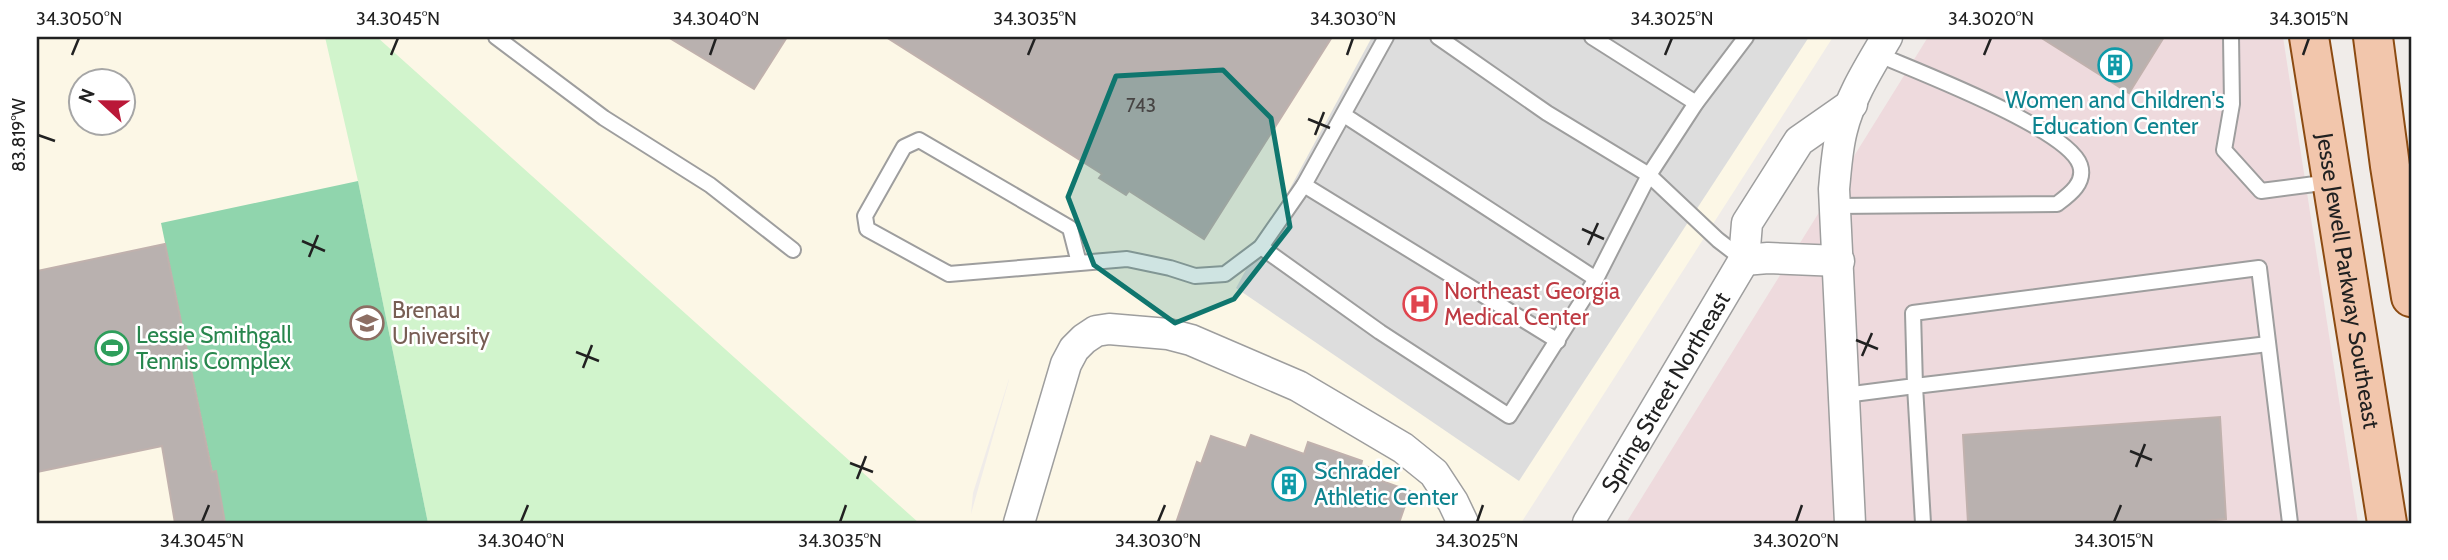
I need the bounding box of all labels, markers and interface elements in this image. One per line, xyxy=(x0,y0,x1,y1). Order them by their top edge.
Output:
text: 34.3050°N xyxy=(36,8,122,30)
text: 34.3045°N xyxy=(356,8,440,30)
text: 34.3040°N xyxy=(673,8,759,30)
text: 34.3035°N xyxy=(993,8,1077,30)
text: 34.3030°N xyxy=(1310,8,1396,30)
text: 34.3025°N xyxy=(1631,8,1714,30)
text: 34.3020°N xyxy=(1948,8,2034,30)
text: 34.3015°N xyxy=(2269,8,2349,30)
building icon: Women and Children's Education Center xyxy=(2096,46,2134,84)
north arrow xyxy=(66,66,136,136)
text: N xyxy=(74,85,100,106)
place label: Women and Children's Education Center xyxy=(2005,86,2225,140)
house number: 743 xyxy=(1126,94,1156,117)
text: 83.819°W xyxy=(8,98,30,172)
street label: Jesse Jewell Parkway Southeast xyxy=(2310,130,2386,431)
place label: Northeast Georgia Medical Center xyxy=(1444,277,1620,331)
hospital icon: Northeast Georgia Medical Center xyxy=(1401,285,1439,323)
street label: Spring Street Northeast xyxy=(1595,287,1736,498)
place label: Brenau University xyxy=(392,296,490,350)
school or university icon: Brenau University xyxy=(348,304,386,342)
place label: Lessie Smithgall Tennis Complex xyxy=(136,321,292,375)
sports icon: Lessie Smithgall Tennis Complex xyxy=(93,329,131,367)
place label: Schrader Athletic Center xyxy=(1314,457,1459,511)
building icon: Schrader Athletic Center xyxy=(1270,465,1308,503)
text: 34.3045°N xyxy=(160,530,244,552)
text: 34.3040°N xyxy=(478,530,564,552)
text: 34.3035°N xyxy=(798,530,882,552)
text: 34.3030°N xyxy=(1115,530,1201,552)
text: 34.3025°N xyxy=(1436,530,1519,552)
text: 34.3020°N xyxy=(1753,530,1839,552)
text: 34.3015°N xyxy=(2074,530,2154,552)

